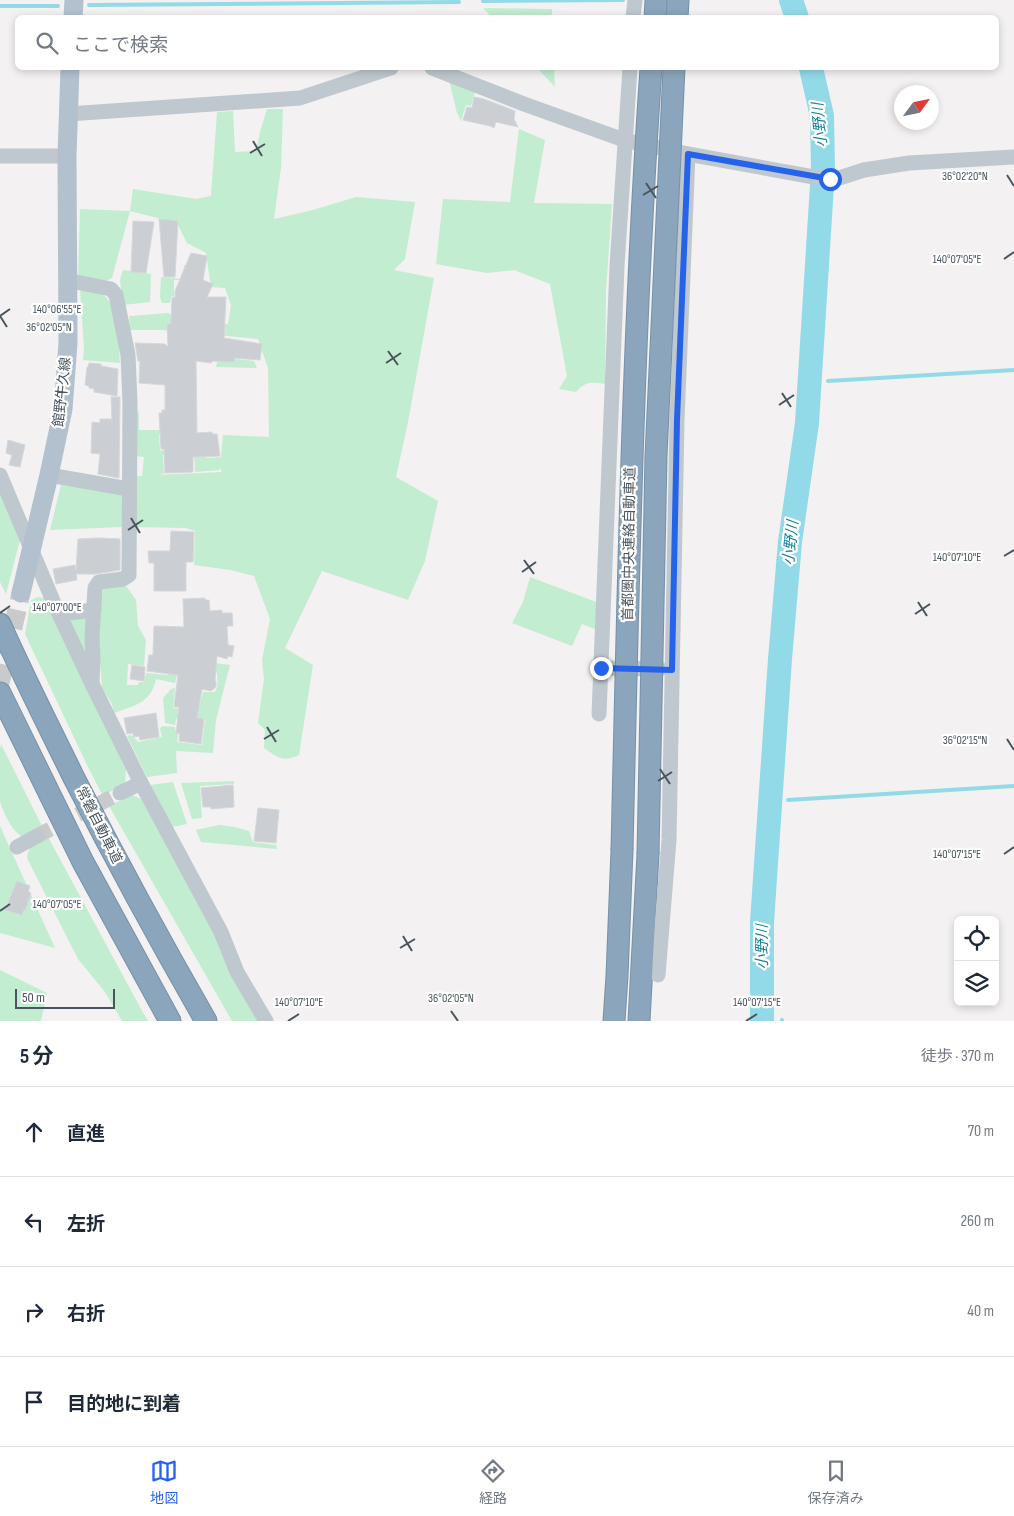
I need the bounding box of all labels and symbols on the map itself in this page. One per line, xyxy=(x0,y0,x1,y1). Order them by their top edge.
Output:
north arrow xyxy=(894,85,939,130)
water label: 小野川 xyxy=(808,100,831,148)
route start xyxy=(819,168,842,191)
text: 36°02'20"N xyxy=(942,169,988,184)
text: 140°07'05"E xyxy=(932,252,982,267)
text: 140°06'55"E xyxy=(33,302,81,317)
text: 36°02'05"N xyxy=(26,320,72,335)
street label: 館野牛久線 xyxy=(50,356,74,428)
street label: 首都圏中央連絡自動車道 xyxy=(619,467,639,621)
water label: 小野川 xyxy=(779,518,803,566)
text: 140°07'10"E xyxy=(933,550,981,565)
text: 140°07'00"E xyxy=(32,600,82,615)
route end xyxy=(590,657,613,680)
text: 36°02'15"N xyxy=(943,733,987,748)
street label: 常磐自動車道 xyxy=(72,784,126,866)
text: 140°07'15"E xyxy=(933,847,981,862)
text: 140°07'05"E xyxy=(32,897,82,912)
water label: 小野川 xyxy=(753,923,772,970)
scale bar xyxy=(15,986,115,1009)
text: 36°02'05"N xyxy=(428,991,474,1006)
text: 140°07'10"E xyxy=(275,995,323,1010)
text: 140°07'15"E xyxy=(733,995,781,1010)

